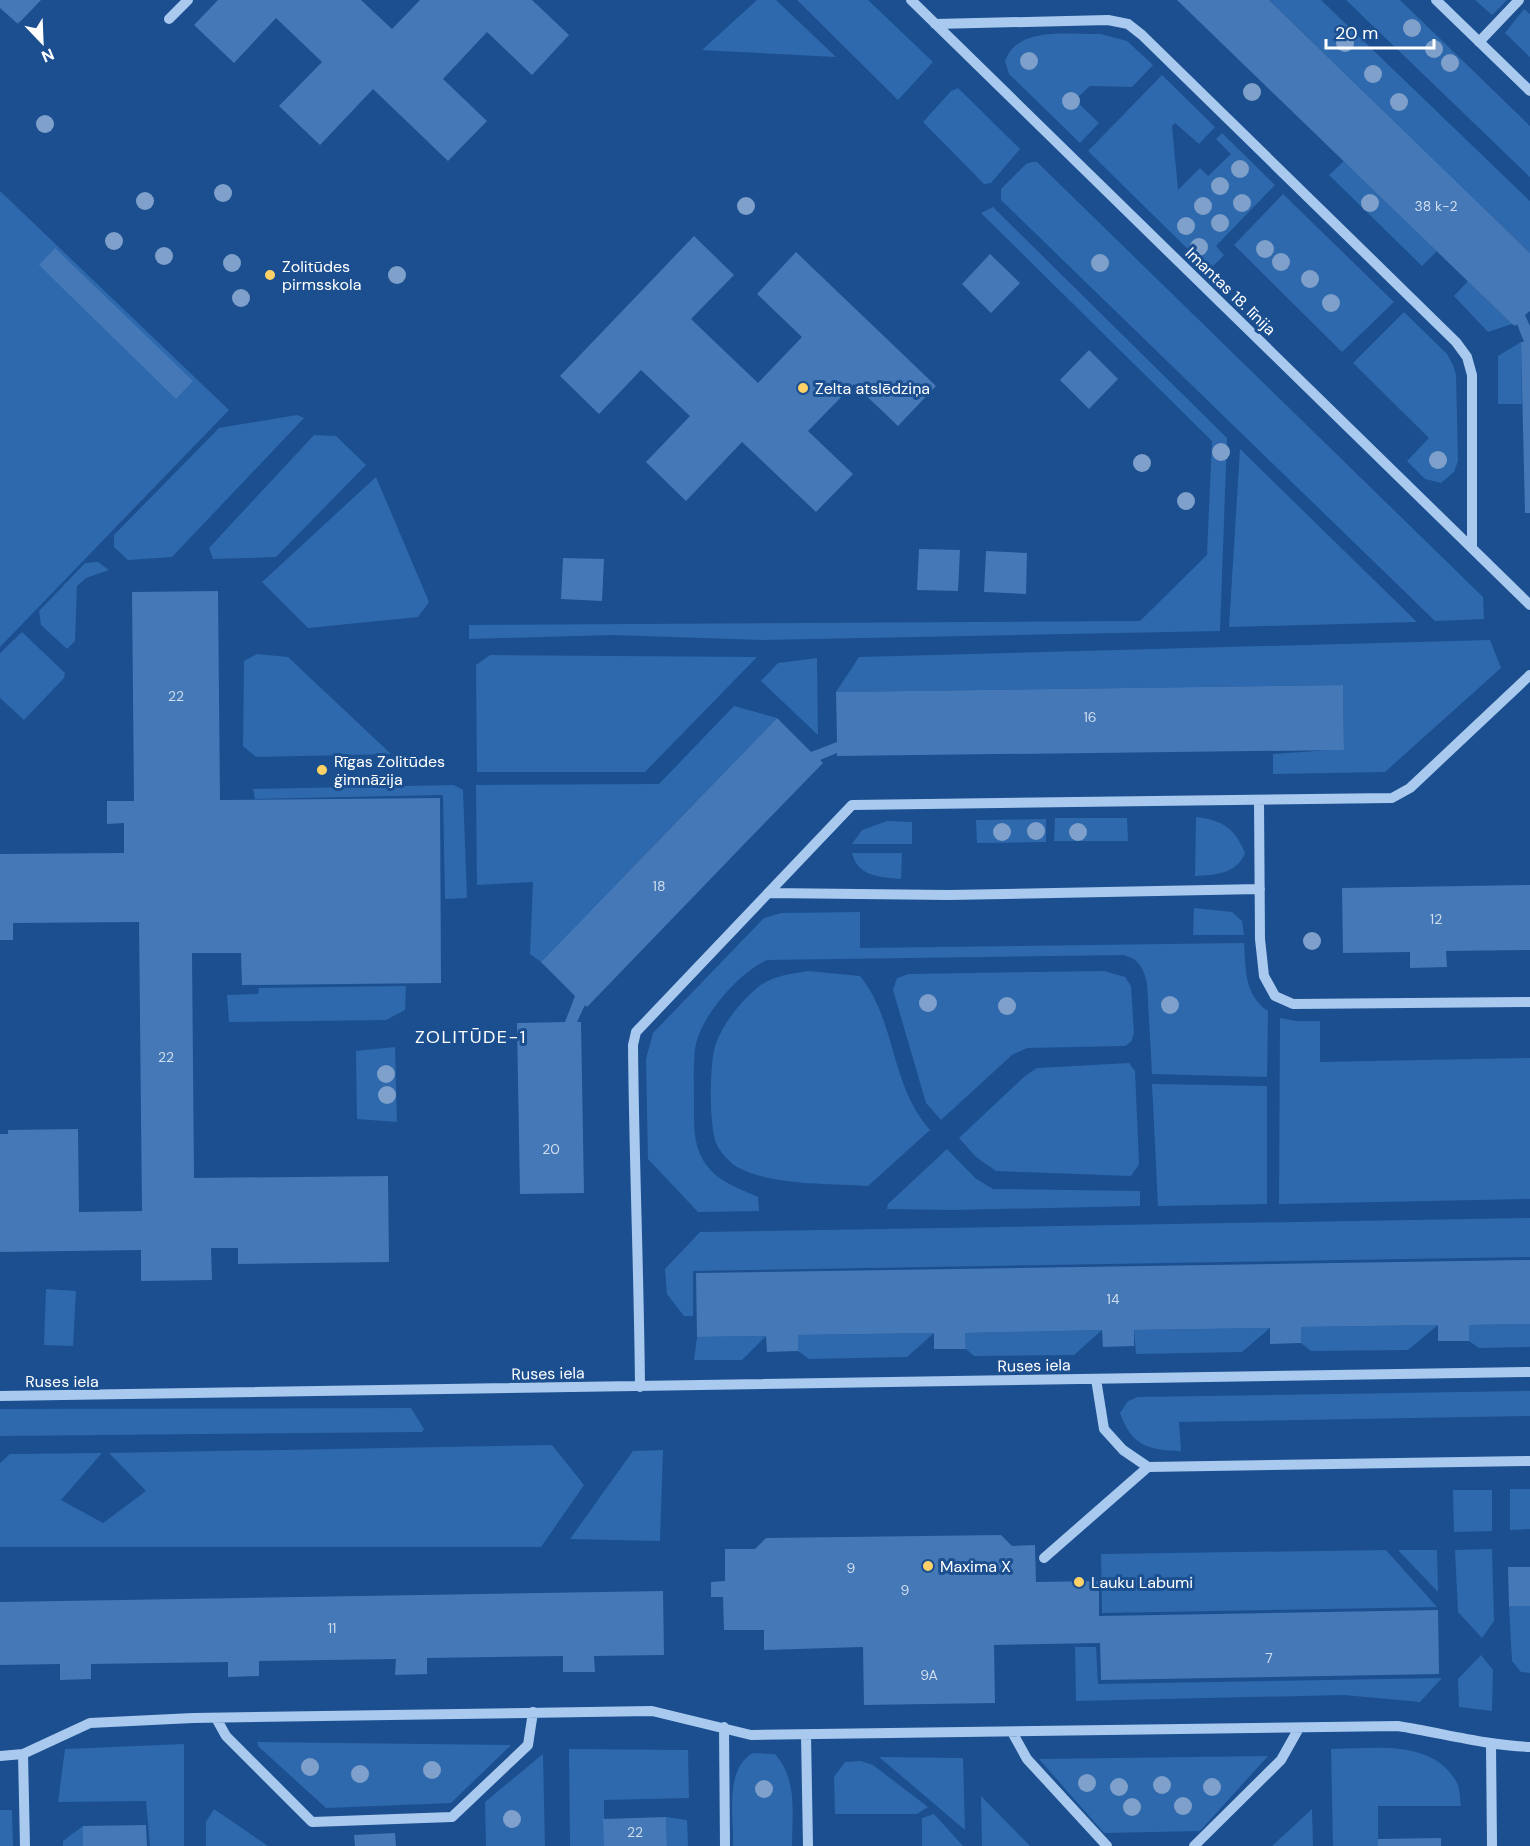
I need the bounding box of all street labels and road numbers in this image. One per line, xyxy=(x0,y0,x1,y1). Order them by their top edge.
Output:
street label: Imantas 18. līnija xyxy=(1181,243,1280,340)
street label: Ruses iela xyxy=(997,1354,1071,1377)
street label: Ruses iela xyxy=(511,1362,585,1385)
street label: Ruses iela xyxy=(25,1371,99,1392)

